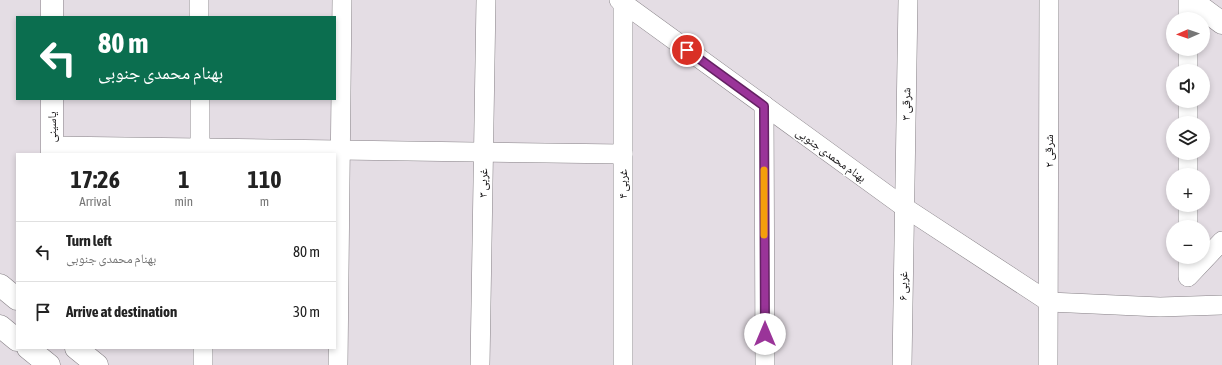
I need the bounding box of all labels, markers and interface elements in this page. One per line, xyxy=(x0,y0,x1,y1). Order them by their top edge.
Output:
north arrow xyxy=(1166,12,1210,56)
map controls xyxy=(1166,12,1210,264)
text: 80 m xyxy=(98,27,148,59)
icon: left xyxy=(32,32,84,84)
pin xyxy=(670,33,704,67)
icon: arrive xyxy=(676,39,698,61)
text: بهنام محمدی جنوبی xyxy=(98,62,223,83)
button: sound xyxy=(1166,64,1210,108)
street label: ۳ شرقی xyxy=(899,87,913,121)
street label: یاسینی xyxy=(45,111,59,143)
button: layers xyxy=(1166,116,1210,160)
street label: بهنام محمدی جنوبی xyxy=(793,125,869,186)
street label: ۲ شرقی xyxy=(1042,134,1056,168)
text: 17:26 xyxy=(71,166,120,193)
text: 1 xyxy=(178,166,189,193)
text: 110 xyxy=(248,166,281,193)
street label: ۳ غربی xyxy=(476,168,491,198)
button: + xyxy=(1166,168,1210,212)
street label: ۴ غربی xyxy=(616,169,630,199)
text: Arrival xyxy=(79,194,111,209)
text: min xyxy=(174,194,193,209)
text: m xyxy=(260,194,269,209)
button: − xyxy=(1166,220,1210,264)
text: Turn left xyxy=(66,232,112,249)
icon: left xyxy=(32,241,54,263)
text: 80 m xyxy=(293,243,320,260)
text: بهنام محمدی جنوبی xyxy=(66,251,156,266)
street label: ۶ غربی xyxy=(896,271,911,301)
icon: arrive xyxy=(32,301,54,323)
text: Arrive at destination xyxy=(66,303,177,320)
text: 30 m xyxy=(293,303,320,320)
position arrow xyxy=(744,313,786,355)

